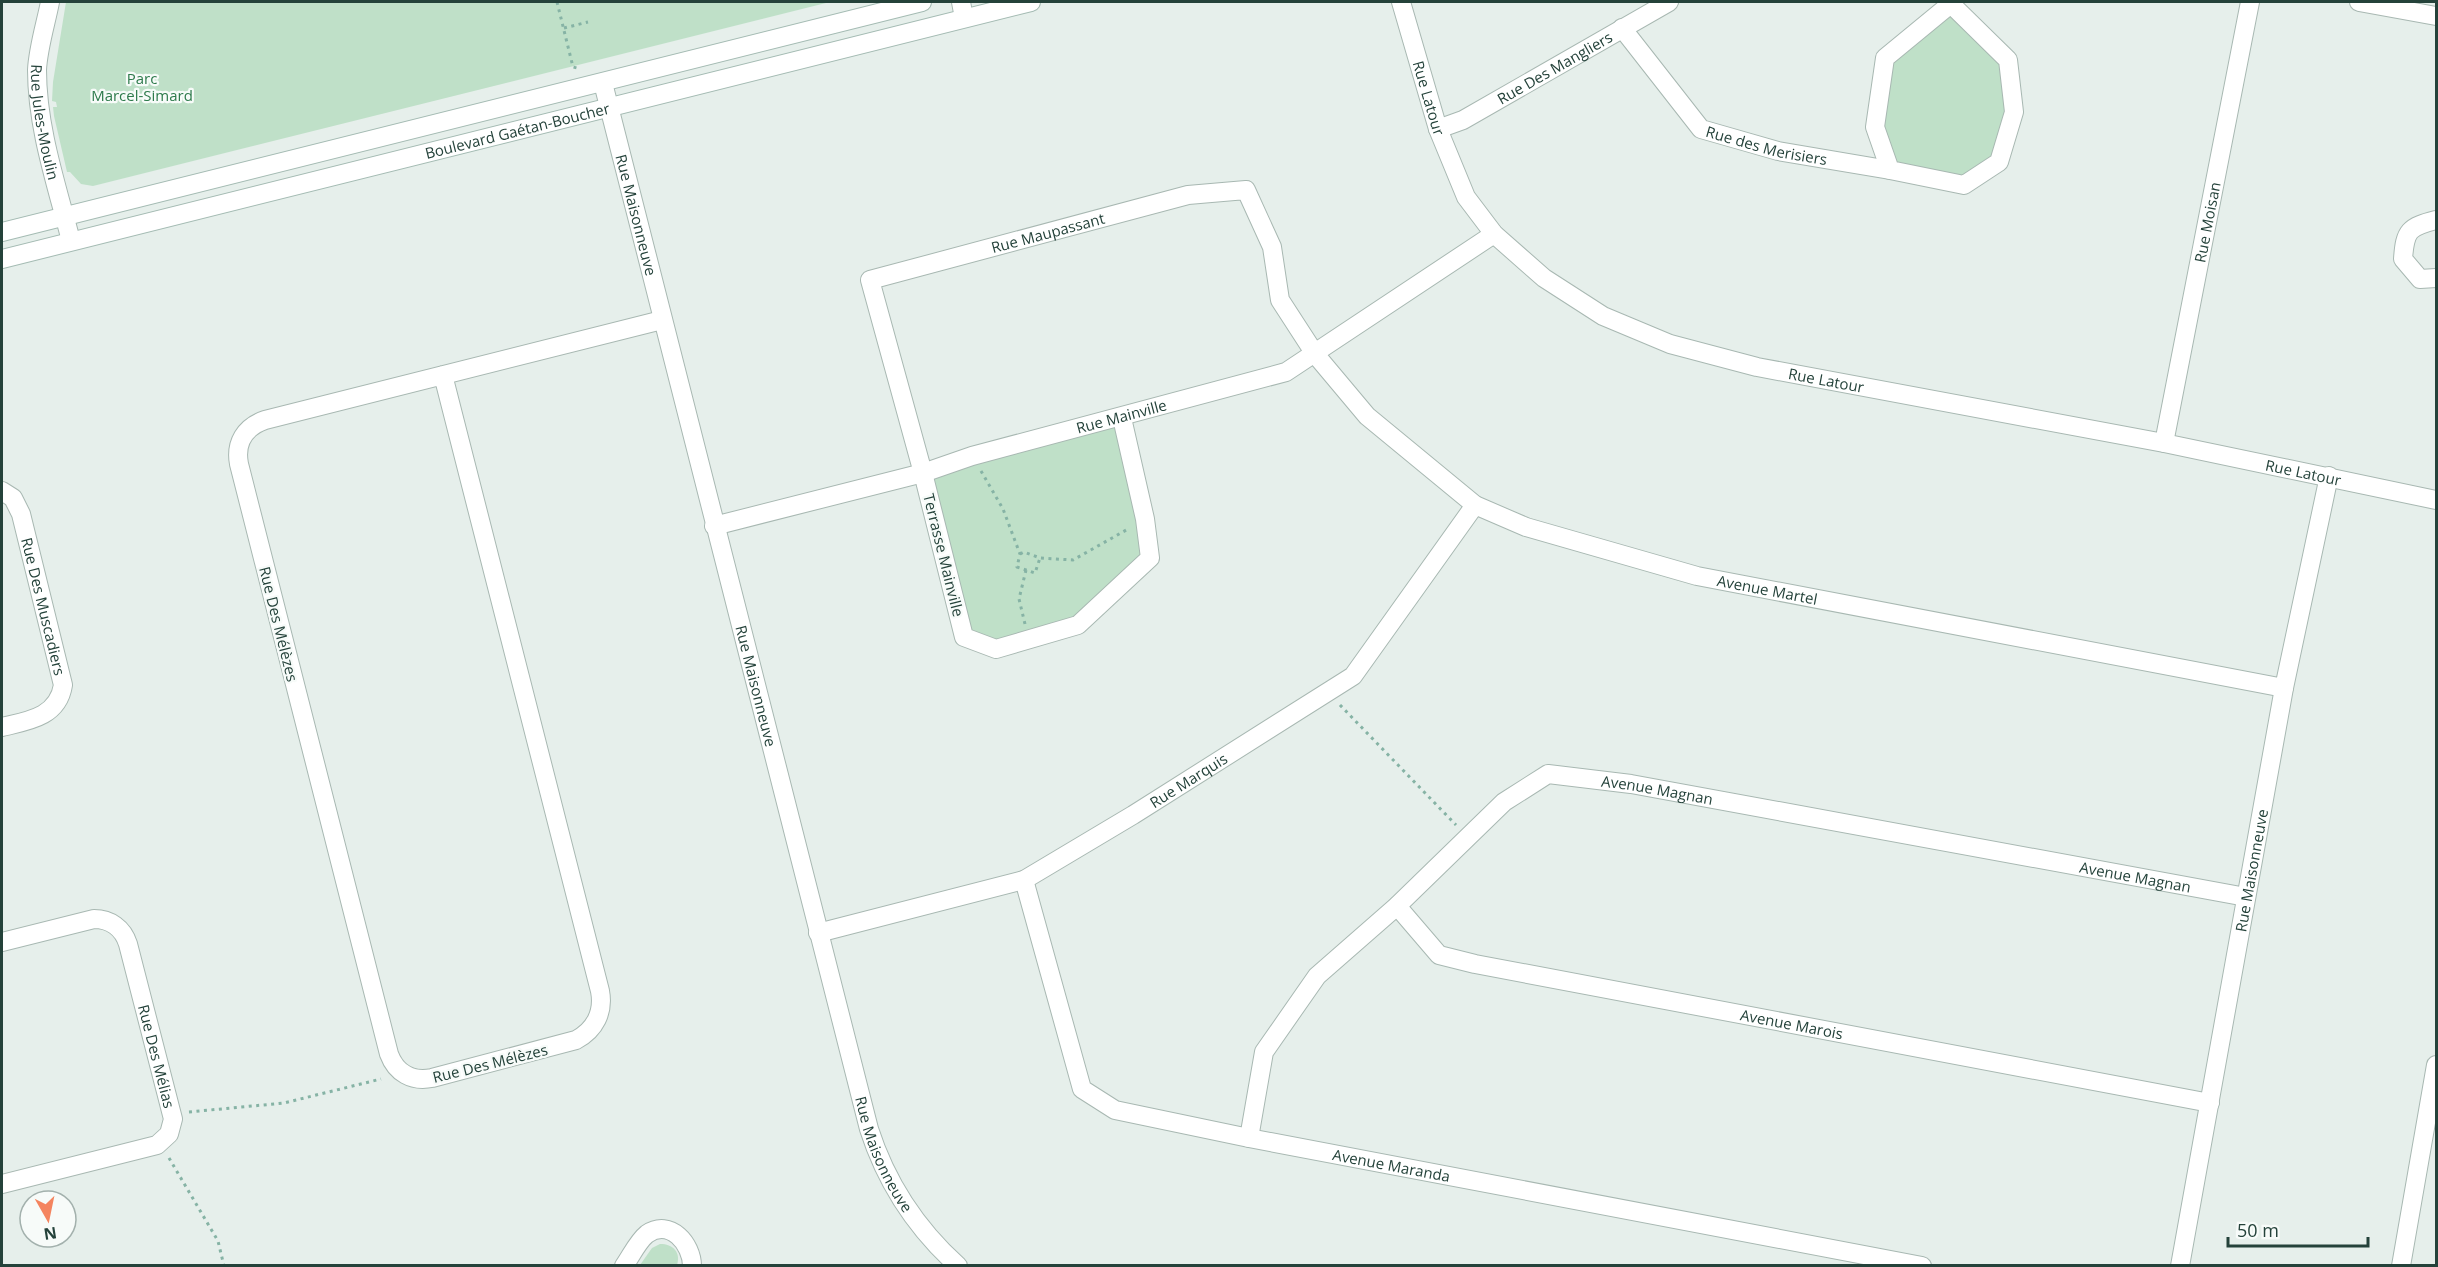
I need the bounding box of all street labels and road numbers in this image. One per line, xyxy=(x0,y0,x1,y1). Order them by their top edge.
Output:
street label: Rue Des Mangliers xyxy=(1493,27,1616,109)
street label: Rue Latour xyxy=(1409,58,1450,138)
street label: Rue Jules-Moulin xyxy=(27,64,64,182)
street label: Boulevard Gaétan-Boucher xyxy=(423,98,612,163)
street label: Rue des Merisiers xyxy=(1704,121,1829,169)
street label: Rue Maisonneuve xyxy=(611,152,662,278)
street label: Rue Moisan xyxy=(2189,180,2225,264)
street label: Rue Maupassant xyxy=(989,208,1107,257)
street label: Rue Latour xyxy=(1787,363,1866,397)
street label: Rue Mainville xyxy=(1074,394,1169,438)
street label: Rue Latour xyxy=(2264,455,2343,490)
street label: Terrasse Mainville xyxy=(919,491,969,619)
street label: Rue Des Muscadiers xyxy=(17,535,70,677)
street label: Rue Des Mélèzes xyxy=(255,564,303,684)
street label: Avenue Martel xyxy=(1716,570,1819,609)
street label: Rue Maisonneuve xyxy=(731,623,781,749)
street label: Rue Marquis xyxy=(1146,748,1231,812)
street label: Avenue Magnan xyxy=(1600,771,1715,809)
street label: Rue Maisonneuve xyxy=(2230,807,2272,933)
street label: Avenue Magnan xyxy=(2078,857,2193,897)
street label: Rue Des Mélias xyxy=(134,1002,180,1110)
street label: Avenue Marois xyxy=(1739,1004,1845,1043)
street label: Rue Des Mélèzes xyxy=(430,1039,550,1087)
street label: Rue Maisonneuve xyxy=(851,1094,917,1216)
street label: Avenue Maranda xyxy=(1331,1144,1452,1186)

